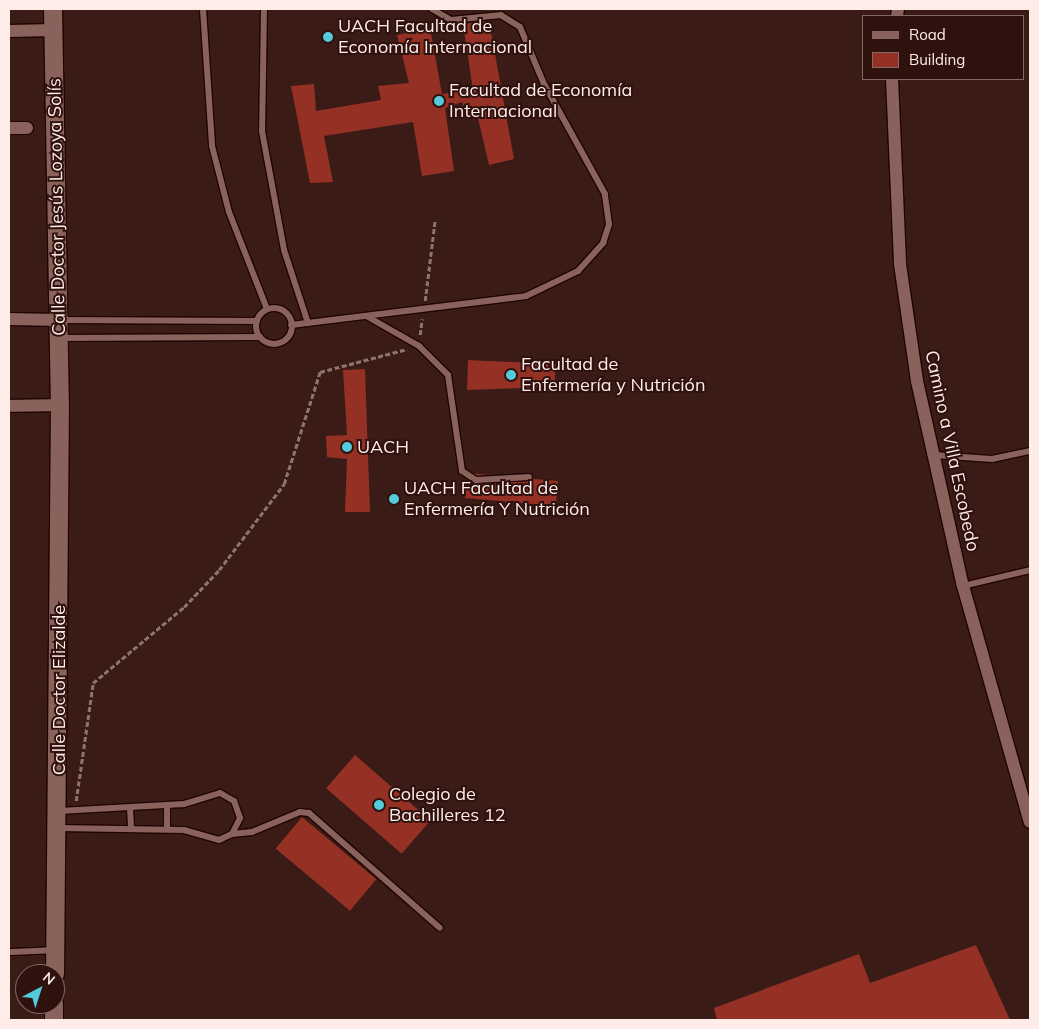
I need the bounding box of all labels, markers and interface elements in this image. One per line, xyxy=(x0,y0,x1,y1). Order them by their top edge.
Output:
legend xyxy=(862,15,1024,80)
place label: UACH Facultad de Economía Internacional xyxy=(338,16,532,58)
text: Road xyxy=(909,25,946,44)
marker: UACH Facultad de Economía Internacional xyxy=(322,31,334,43)
text: Building xyxy=(909,50,965,69)
street label: Calle Doctor Jesús Lozoya Solís xyxy=(44,78,70,336)
place label: Facultad de Economía Internacional xyxy=(449,80,632,122)
marker: Facultad de Economía Internacional xyxy=(433,95,445,107)
street label: Camino a Villa Escobedo xyxy=(920,349,984,553)
place label: Facultad de Enfermería y Nutrición xyxy=(521,354,705,396)
marker: Facultad de Enfermería y Nutrición xyxy=(505,369,517,381)
place label: UACH xyxy=(357,436,409,458)
marker: UACH xyxy=(341,441,353,453)
place label: UACH Facultad de Enfermería Y Nutrición xyxy=(404,478,590,520)
marker: UACH Facultad de Enfermería Y Nutrición xyxy=(388,493,400,505)
street label: Calle Doctor Elizalde xyxy=(48,605,70,775)
place label: Colegio de Bachilleres 12 xyxy=(389,784,506,826)
marker: Colegio de Bachilleres 12 xyxy=(373,799,385,811)
north arrow xyxy=(15,964,65,1014)
text: N xyxy=(39,968,59,989)

